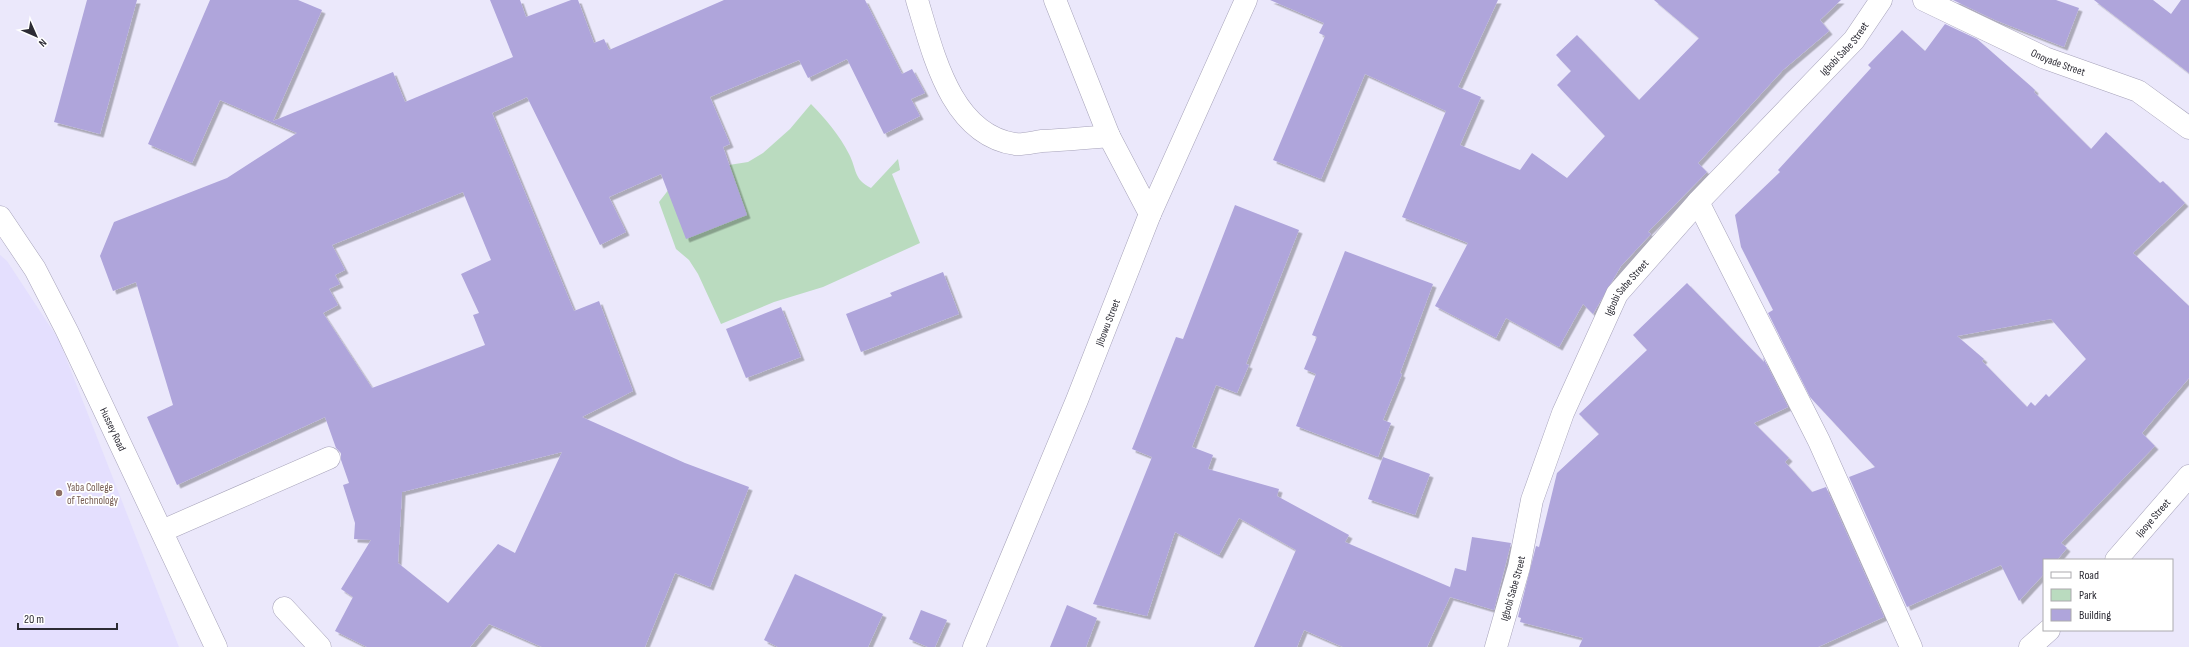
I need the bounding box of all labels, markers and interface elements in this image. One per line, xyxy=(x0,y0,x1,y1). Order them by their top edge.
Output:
north arrow xyxy=(16,16,56,56)
street label: Igbobi Sabe Street xyxy=(1817,19,1871,78)
text: N xyxy=(36,36,49,49)
street label: Onoyade Street xyxy=(2029,46,2088,78)
street label: Igbobi Sabe Street xyxy=(1602,256,1651,318)
street label: Jibowu Street xyxy=(1092,297,1123,349)
street label: Hussey Road xyxy=(97,405,129,453)
place label: Yaba College of Technology xyxy=(67,481,119,507)
marker: Yaba College of Technology xyxy=(54,488,64,498)
street label: Ijaoye Street xyxy=(2133,495,2173,540)
street label: Igbobi Sabe Street xyxy=(1497,554,1528,622)
legend xyxy=(2043,559,2173,631)
text: Road xyxy=(2079,568,2099,583)
text: Park xyxy=(2079,588,2097,603)
scale bar xyxy=(18,605,117,631)
text: Building xyxy=(2079,608,2111,623)
text: 20 m xyxy=(24,612,44,627)

